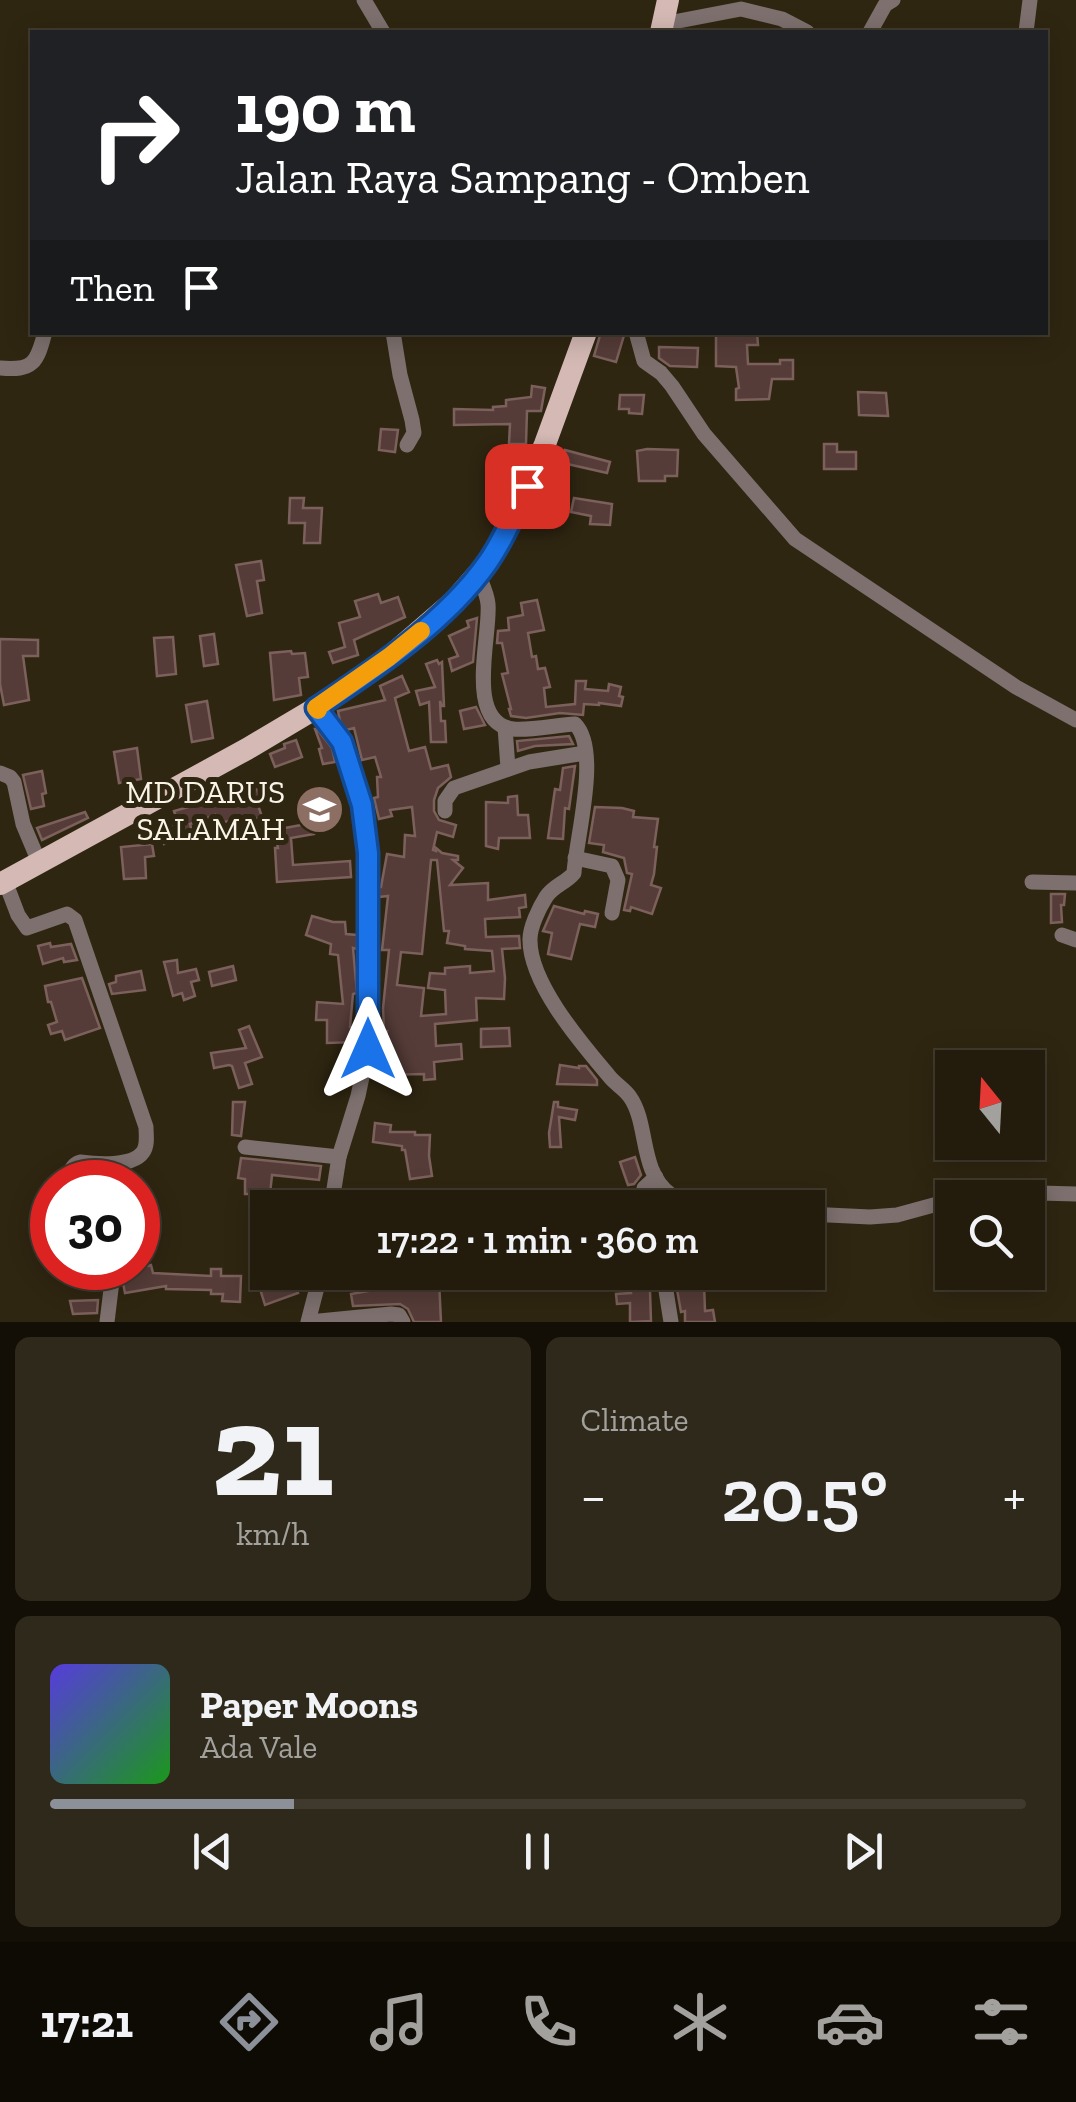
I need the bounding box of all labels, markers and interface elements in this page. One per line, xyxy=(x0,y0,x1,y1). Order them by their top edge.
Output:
text: 190 m xyxy=(235,66,415,150)
icon: right xyxy=(70,70,200,200)
text: Jalan Raya Sampang - Omben xyxy=(235,151,809,205)
icon: arrive xyxy=(174,260,229,315)
text: Then xyxy=(70,265,154,311)
pin xyxy=(485,444,570,529)
icon: arrive xyxy=(500,459,555,514)
place label: MD DARUS SALAMAH xyxy=(125,773,285,848)
school or university icon: MD DARUS SALAMAH xyxy=(294,784,346,836)
position arrow xyxy=(316,997,420,1101)
north arrow xyxy=(935,1050,1045,1160)
map controls xyxy=(935,1050,1045,1290)
speed limit sign: 30 xyxy=(30,1160,160,1290)
button: search xyxy=(935,1180,1045,1290)
text: 17:22 · 1 min · 360 m xyxy=(377,1217,698,1263)
text: 21 xyxy=(212,1372,334,1528)
text: Climate xyxy=(581,1401,689,1439)
text: 20.5° xyxy=(721,1450,888,1540)
text: − xyxy=(581,1463,606,1529)
text: + xyxy=(1003,1463,1026,1529)
text: km/h xyxy=(236,1515,309,1553)
text: Paper Moons xyxy=(200,1682,418,1728)
text: Ada Vale xyxy=(200,1728,317,1766)
icon: previous xyxy=(185,1824,240,1879)
icon: pause xyxy=(510,1824,565,1879)
icon: next xyxy=(836,1824,891,1879)
icon: directions xyxy=(214,1987,284,2057)
icon: music xyxy=(364,1987,434,2057)
icon: phone xyxy=(514,1987,584,2057)
icon: climate xyxy=(665,1987,735,2057)
icon: car xyxy=(815,1987,885,2057)
icon: filters xyxy=(966,1987,1036,2057)
text: 17:21 xyxy=(40,1995,133,2049)

